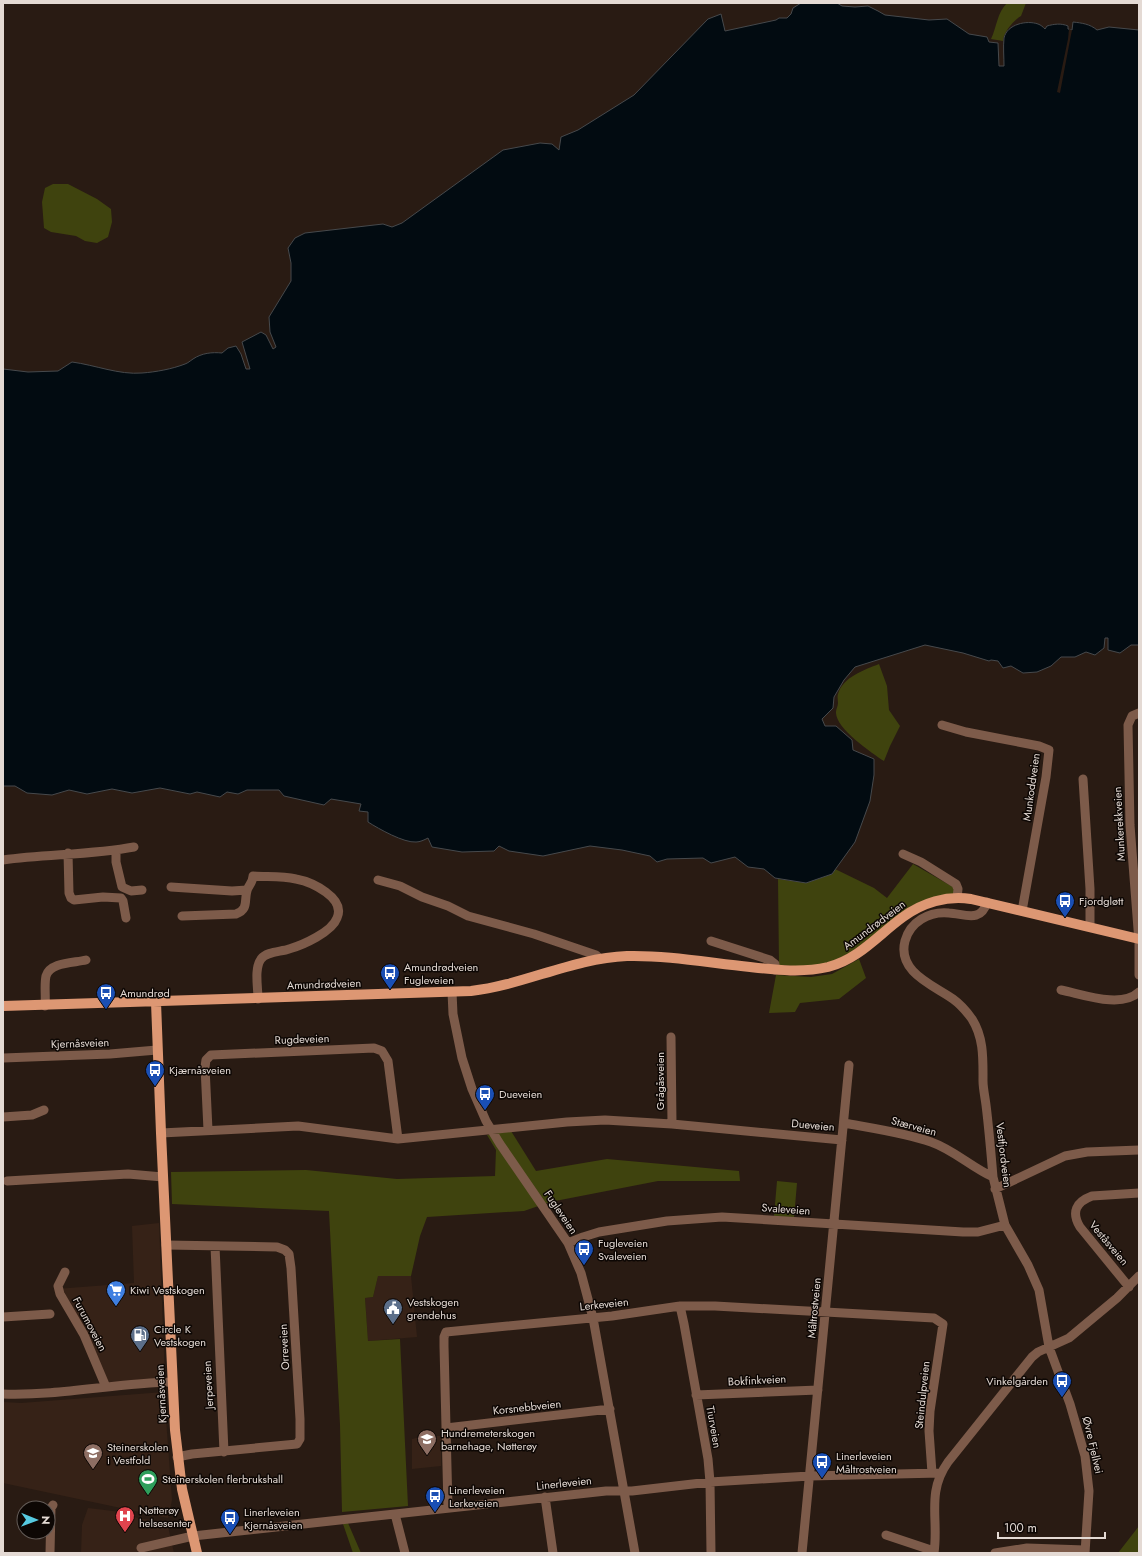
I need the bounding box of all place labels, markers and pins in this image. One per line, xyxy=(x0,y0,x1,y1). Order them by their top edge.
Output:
bus stop icon: Fjordgløtt xyxy=(1054,890,1076,918)
place label: Fjordgløtt xyxy=(1079,893,1124,909)
place label: Amundrødveien Fugleveien xyxy=(404,959,478,988)
bus stop icon: Amundrødveien Fugleveien xyxy=(379,962,401,990)
bus stop icon: Amundrød xyxy=(95,982,117,1010)
place label: Amundrød xyxy=(120,985,170,1001)
bus stop icon: Kjærnåsveien xyxy=(144,1059,166,1087)
place label: Kjærnåsveien xyxy=(169,1062,231,1078)
bus stop icon: Dueveien xyxy=(474,1083,496,1111)
place label: Dueveien xyxy=(499,1086,542,1102)
place label: Fugleveien Svaleveien xyxy=(598,1235,648,1264)
bus stop icon: Fugleveien Svaleveien xyxy=(573,1238,595,1266)
supermarket icon: Kiwi Vestskogen xyxy=(105,1279,127,1307)
place label: Kiwi Vestskogen xyxy=(130,1282,205,1298)
place label: Vestskogen grendehus xyxy=(407,1294,459,1323)
public building icon: Vestskogen grendehus xyxy=(382,1297,404,1325)
place label: Circle K Vestskogen xyxy=(154,1321,206,1350)
fuel station icon: Circle K Vestskogen xyxy=(129,1324,151,1352)
bus stop icon: Vinkelgården xyxy=(1051,1370,1073,1398)
place label: Vinkelgården xyxy=(986,1373,1048,1389)
place label: Hundremeterskogen barnehage, Nøtterøy xyxy=(441,1425,537,1454)
school or university icon: Hundremeterskogen barnehage, Nøtterøy xyxy=(416,1428,438,1456)
place label: Steinerskolen i Vestfold xyxy=(107,1439,169,1468)
school or university icon: Steinerskolen i Vestfold xyxy=(82,1442,104,1470)
place label: Linerleveien Måltrostveien xyxy=(836,1448,897,1477)
bus stop icon: Linerleveien Måltrostveien xyxy=(811,1451,833,1479)
sports icon: Steinerskolen flerbrukshall xyxy=(137,1468,159,1496)
place label: Steinerskolen flerbrukshall xyxy=(162,1471,283,1487)
place label: Linerleveien Lerkeveien xyxy=(449,1482,505,1511)
bus stop icon: Linerleveien Lerkeveien xyxy=(424,1485,446,1513)
place label: Nøtterøy helsesenter xyxy=(139,1502,191,1531)
place label: Linerleveien Kjernåsveien xyxy=(244,1504,303,1533)
hospital icon: Nøtterøy helsesenter xyxy=(114,1505,136,1533)
bus stop icon: Linerleveien Kjernåsveien xyxy=(219,1507,241,1535)

